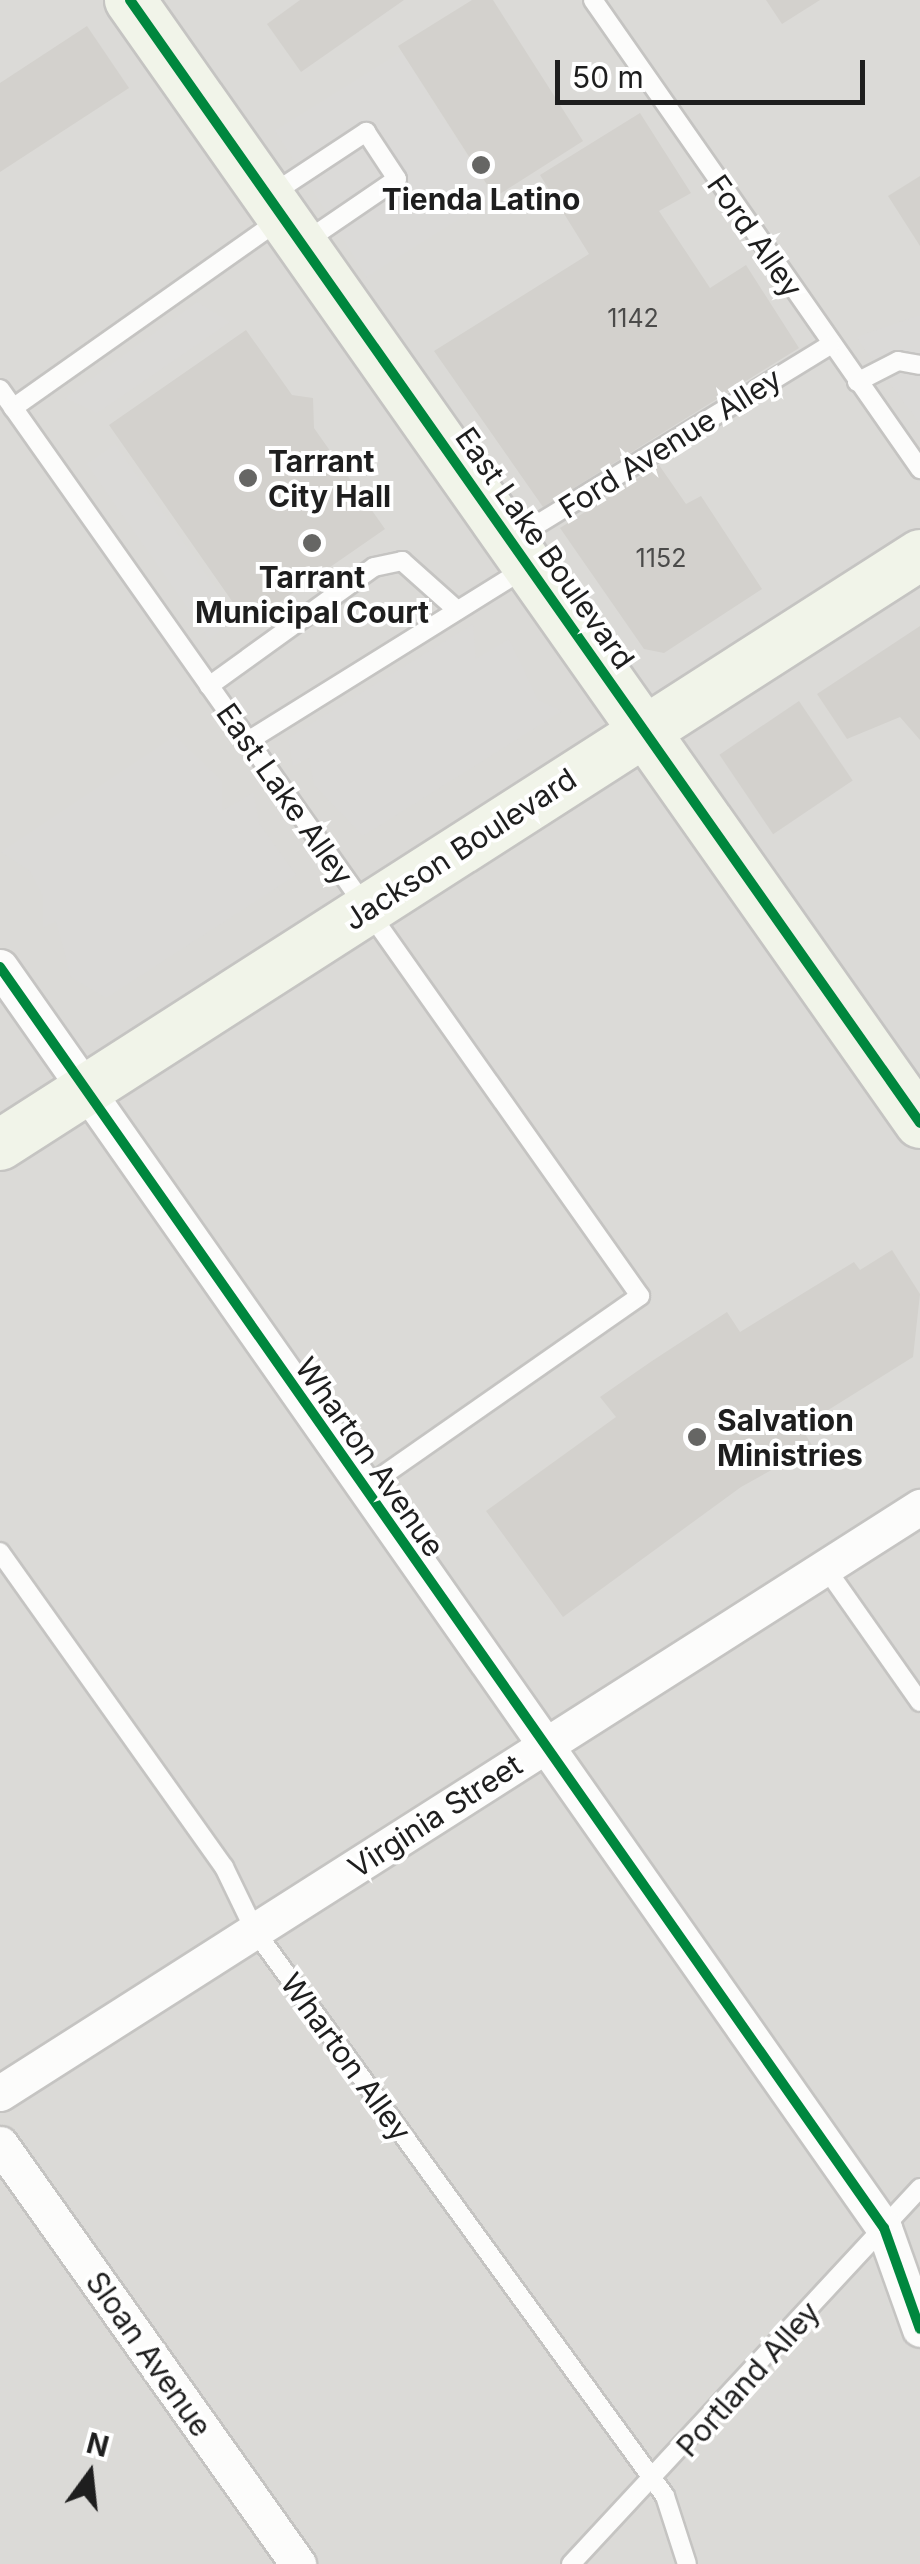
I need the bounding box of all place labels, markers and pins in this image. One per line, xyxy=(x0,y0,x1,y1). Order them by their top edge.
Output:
marker: Tienda Latino xyxy=(470,154,492,176)
place label: Tienda Latino xyxy=(382,181,580,217)
place label: Tarrant City Hall xyxy=(268,443,391,514)
marker: Tarrant City Hall xyxy=(237,467,259,489)
marker: Tarrant Municipal Court xyxy=(301,532,323,554)
place label: Tarrant Municipal Court xyxy=(195,559,429,630)
place label: Salvation Ministries xyxy=(717,1402,863,1472)
marker: Salvation Ministries xyxy=(686,1426,708,1448)

